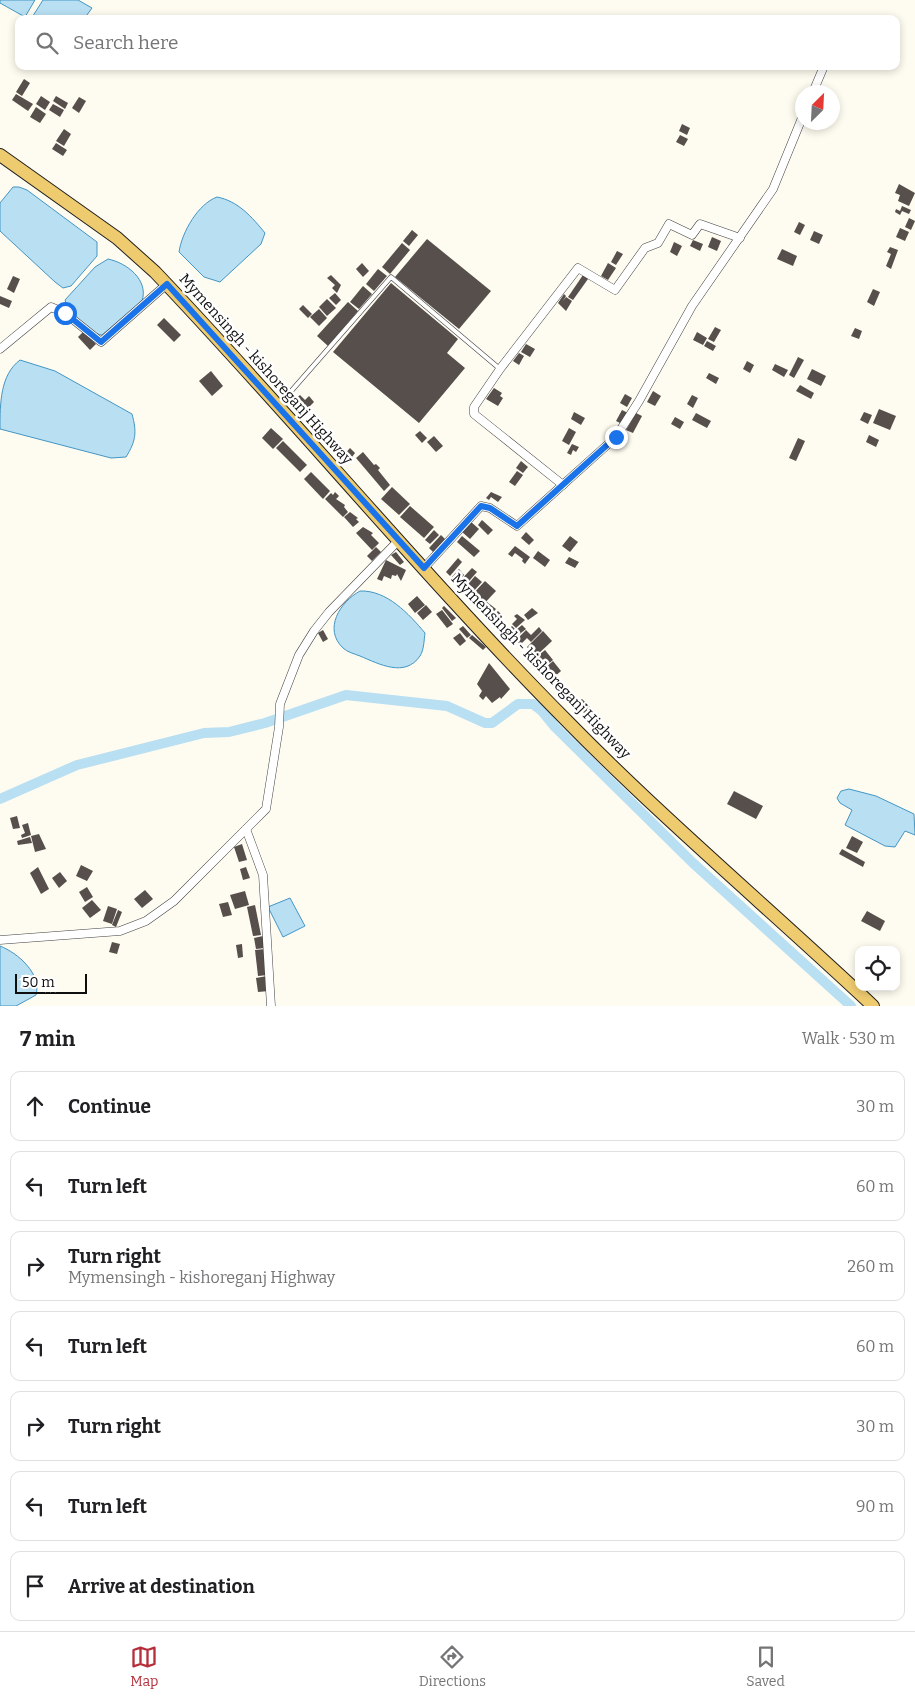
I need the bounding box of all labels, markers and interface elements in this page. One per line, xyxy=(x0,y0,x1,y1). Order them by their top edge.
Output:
search box xyxy=(15,15,900,70)
icon: search xyxy=(33,29,61,57)
text: Search here xyxy=(73,31,178,54)
north arrow xyxy=(795,85,840,130)
street label: Mymensingh - kishoreganj Highway xyxy=(175,270,357,468)
route start xyxy=(54,302,77,325)
route end xyxy=(605,426,628,449)
street label: Mymensingh - kishoreganj Highway xyxy=(447,570,635,762)
map controls xyxy=(855,946,900,991)
button: locate xyxy=(855,946,900,991)
scale bar xyxy=(15,971,88,994)
text: 50 m xyxy=(22,974,55,991)
text: 7 min xyxy=(20,1026,75,1052)
text: Walk · 530 m xyxy=(802,1029,895,1048)
icon: ahead xyxy=(21,1092,49,1120)
text: Continue xyxy=(68,1095,151,1118)
text: 30 m xyxy=(856,1097,894,1116)
icon: left xyxy=(21,1172,49,1200)
text: Turn left xyxy=(68,1175,147,1198)
text: 60 m xyxy=(856,1177,894,1196)
text: Turn right xyxy=(68,1245,161,1268)
icon: right xyxy=(21,1252,49,1280)
text: 260 m xyxy=(847,1257,894,1276)
text: Mymensingh - kishoreganj Highway xyxy=(68,1268,335,1287)
icon: left xyxy=(21,1332,49,1360)
text: Turn left xyxy=(68,1335,147,1358)
text: 60 m xyxy=(856,1337,894,1356)
icon: right xyxy=(21,1412,49,1440)
text: Turn right xyxy=(68,1415,161,1438)
text: 30 m xyxy=(856,1417,894,1436)
icon: left xyxy=(21,1492,49,1520)
text: Turn left xyxy=(68,1495,147,1518)
text: 90 m xyxy=(856,1497,894,1516)
icon: arrive xyxy=(21,1572,49,1600)
text: Arrive at destination xyxy=(68,1575,255,1598)
tab: Map xyxy=(130,1643,158,1690)
tab: Directions xyxy=(419,1643,486,1690)
tab: Saved xyxy=(746,1643,785,1690)

